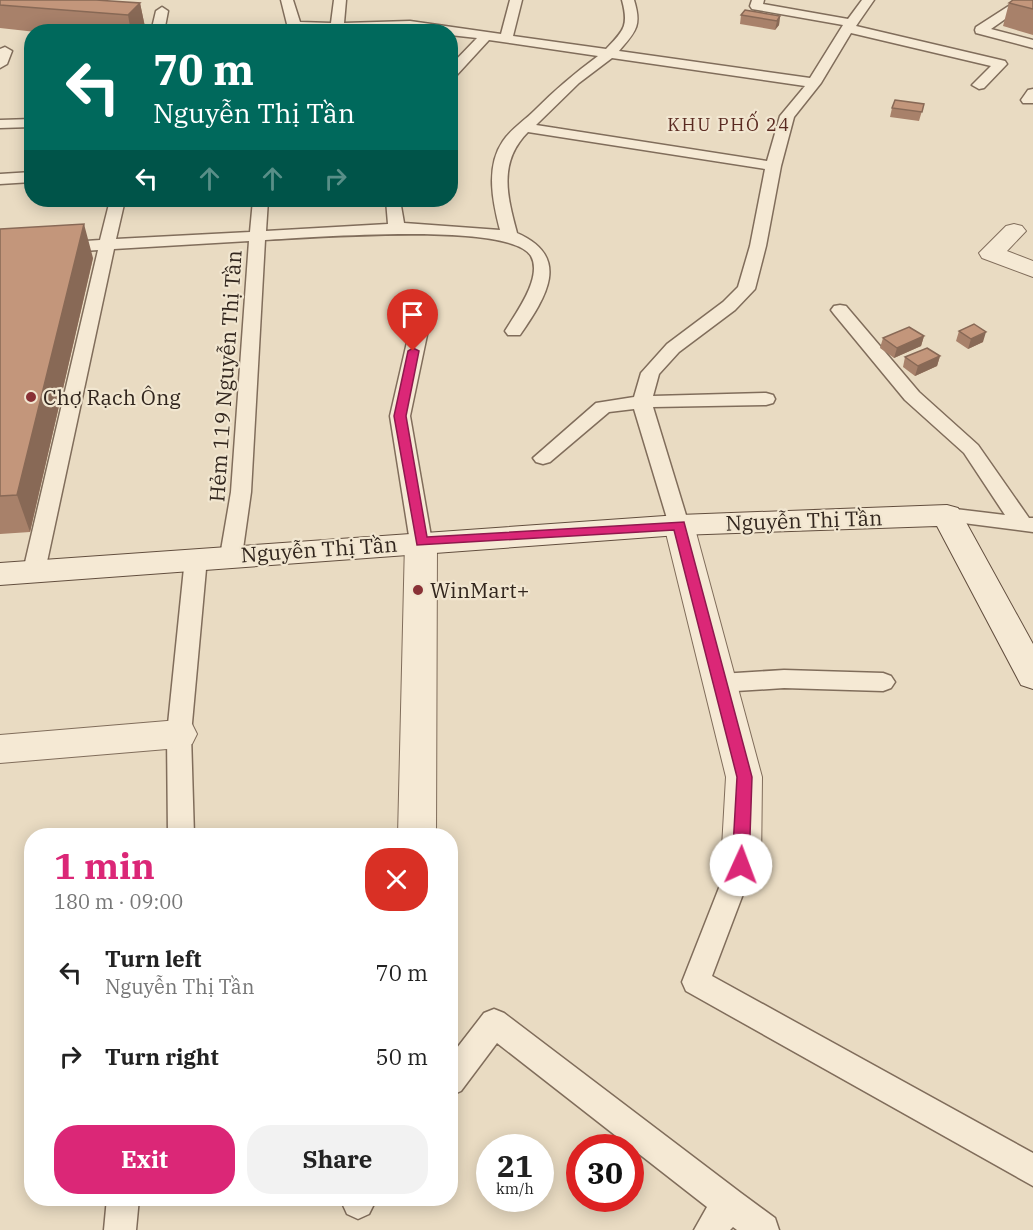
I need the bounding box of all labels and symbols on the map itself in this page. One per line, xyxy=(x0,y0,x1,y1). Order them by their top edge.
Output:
district label: KHU PHỐ 24 xyxy=(667,110,791,136)
street label: Hẻm 119 Nguyễn Thị Tần xyxy=(202,249,248,503)
pin xyxy=(387,289,438,351)
place label: Chợ Rạch Ông xyxy=(43,383,181,411)
marker: Chợ Rạch Ông xyxy=(24,390,38,404)
street label: Nguyễn Thị Tần xyxy=(725,503,883,537)
street label: Nguyễn Thị Tần xyxy=(240,530,398,568)
place label: WinMart+ xyxy=(430,576,529,604)
marker: WinMart+ xyxy=(411,583,425,597)
position arrow xyxy=(709,833,773,897)
speed limit sign: 30 xyxy=(566,1134,644,1212)

